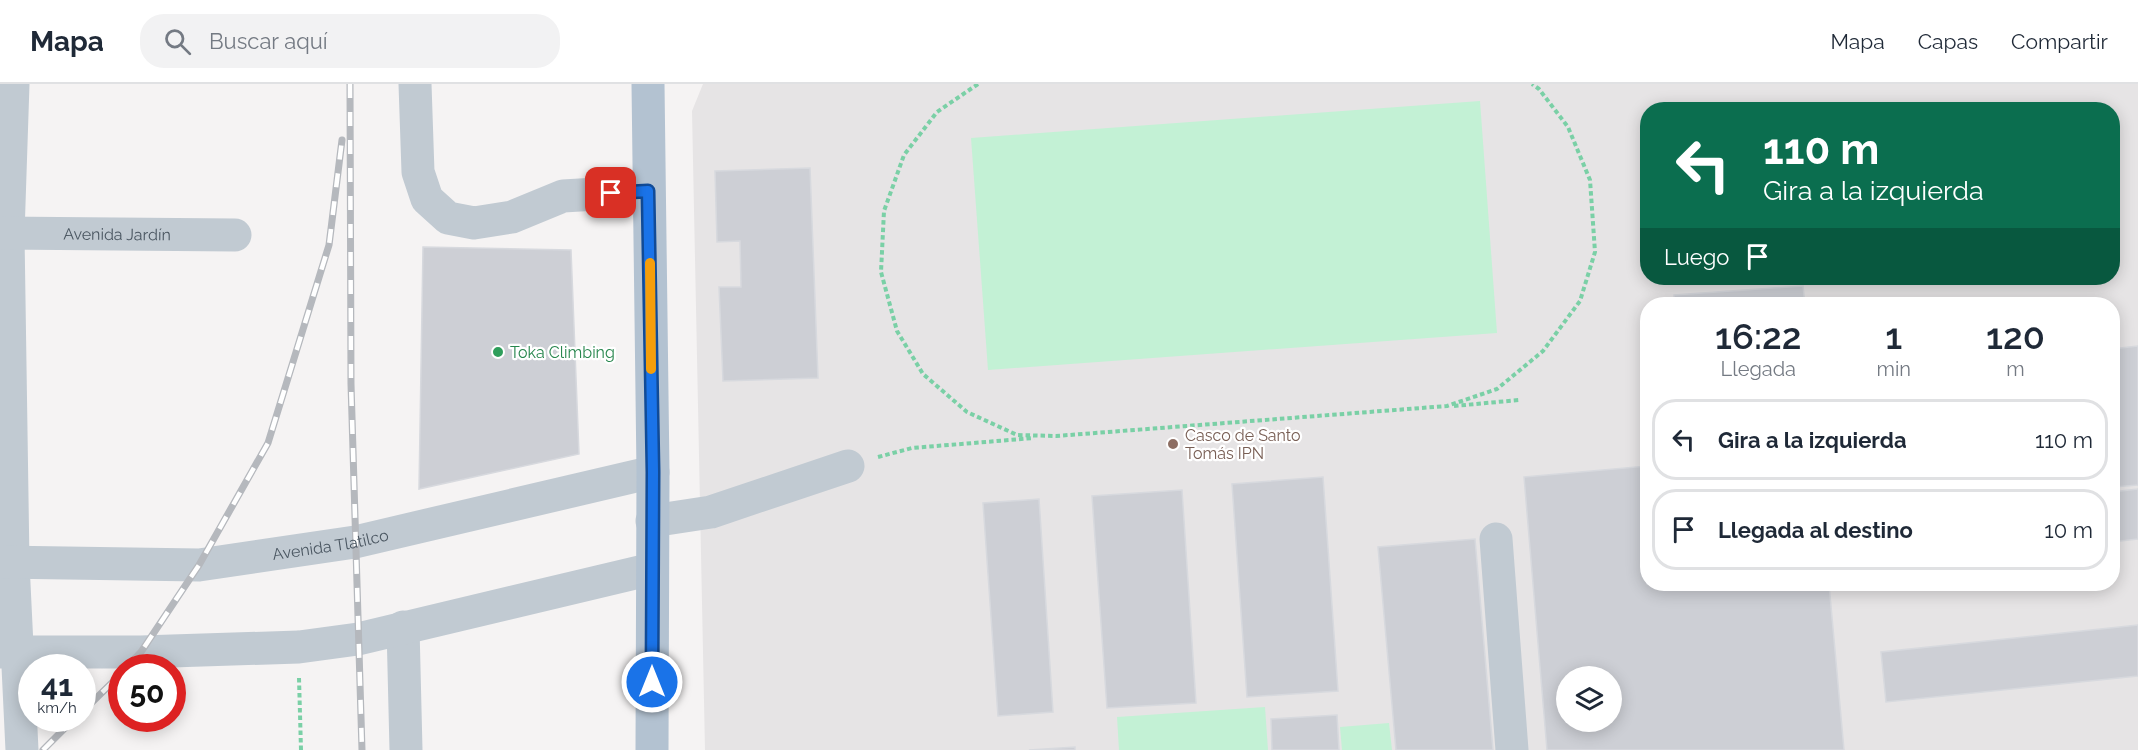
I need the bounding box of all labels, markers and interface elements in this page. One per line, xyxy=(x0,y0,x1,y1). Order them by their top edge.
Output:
search box xyxy=(140,14,560,68)
text: Mapa xyxy=(30,25,104,58)
icon: search xyxy=(161,25,194,58)
text: Buscar aquí xyxy=(209,28,328,54)
text: Mapa xyxy=(1830,29,1885,54)
text: Capas xyxy=(1918,29,1978,54)
text: Compartir xyxy=(2011,29,2108,54)
text: 110 m xyxy=(1763,125,1879,174)
icon: left xyxy=(1664,126,1742,204)
pin xyxy=(585,167,636,218)
text: Gira a la izquierda xyxy=(1763,175,1984,206)
icon: arrive xyxy=(594,176,627,209)
street label: Avenida Jardín xyxy=(63,225,171,244)
icon: arrive xyxy=(1741,240,1774,273)
text: Luego xyxy=(1664,244,1729,270)
text: 16:22 xyxy=(1715,315,1801,357)
text: 1 xyxy=(1885,315,1902,357)
text: 120 xyxy=(1986,315,2045,357)
place label: Toka Climbing xyxy=(510,343,615,362)
marker: Toka Climbing xyxy=(491,345,505,359)
text: Llegada xyxy=(1721,357,1796,381)
text: min xyxy=(1877,357,1911,381)
text: m xyxy=(2006,357,2025,381)
icon: left xyxy=(1667,423,1700,456)
place label: Casco de Santo Tomás IPN xyxy=(1185,426,1301,463)
text: Gira a la izquierda xyxy=(1718,427,1907,453)
text: 110 m xyxy=(2035,427,2093,453)
marker: Casco de Santo Tomás IPN xyxy=(1166,437,1180,451)
icon: arrive xyxy=(1667,513,1700,546)
text: Llegada al destino xyxy=(1718,517,1913,543)
text: 10 m xyxy=(2044,517,2093,543)
street label: Avenida Tlatilco xyxy=(271,525,390,564)
position arrow xyxy=(620,650,684,714)
speed limit sign: 50 xyxy=(108,654,186,732)
map controls xyxy=(1556,666,1622,732)
button: layers xyxy=(1556,666,1622,732)
text: 41 xyxy=(41,668,73,703)
text: km/h xyxy=(37,699,77,717)

